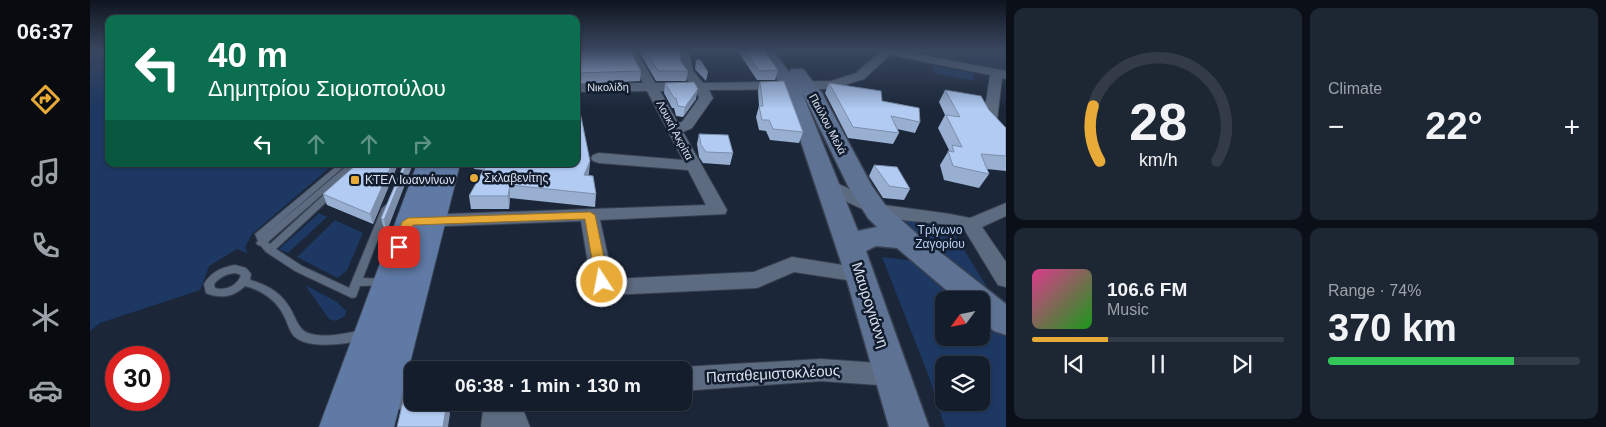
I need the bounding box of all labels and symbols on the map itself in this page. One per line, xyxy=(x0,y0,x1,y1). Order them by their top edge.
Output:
street label: Νικολίδη xyxy=(587,81,629,93)
street label: Παύλου Μελά xyxy=(807,92,849,157)
street label: Λουκή Ακρίτα xyxy=(654,98,696,162)
place label: Σκλαβενίτης xyxy=(484,171,549,185)
marker: Σκλαβενίτης xyxy=(468,172,480,184)
place label: ΚΤΕΛ Ιωαννίνων xyxy=(365,173,455,187)
marker: ΚΤΕΛ Ιωαννίνων xyxy=(349,174,361,186)
park label: Τρίγωνο Ζαγορίου xyxy=(915,223,965,251)
pin xyxy=(378,226,420,268)
position arrow xyxy=(575,255,627,307)
street label: Μαυρογιάννη xyxy=(849,260,892,350)
north arrow xyxy=(935,291,990,346)
speed limit sign: 30 xyxy=(105,346,170,411)
street label: Παπαθεμιστοκλέους xyxy=(706,362,840,385)

